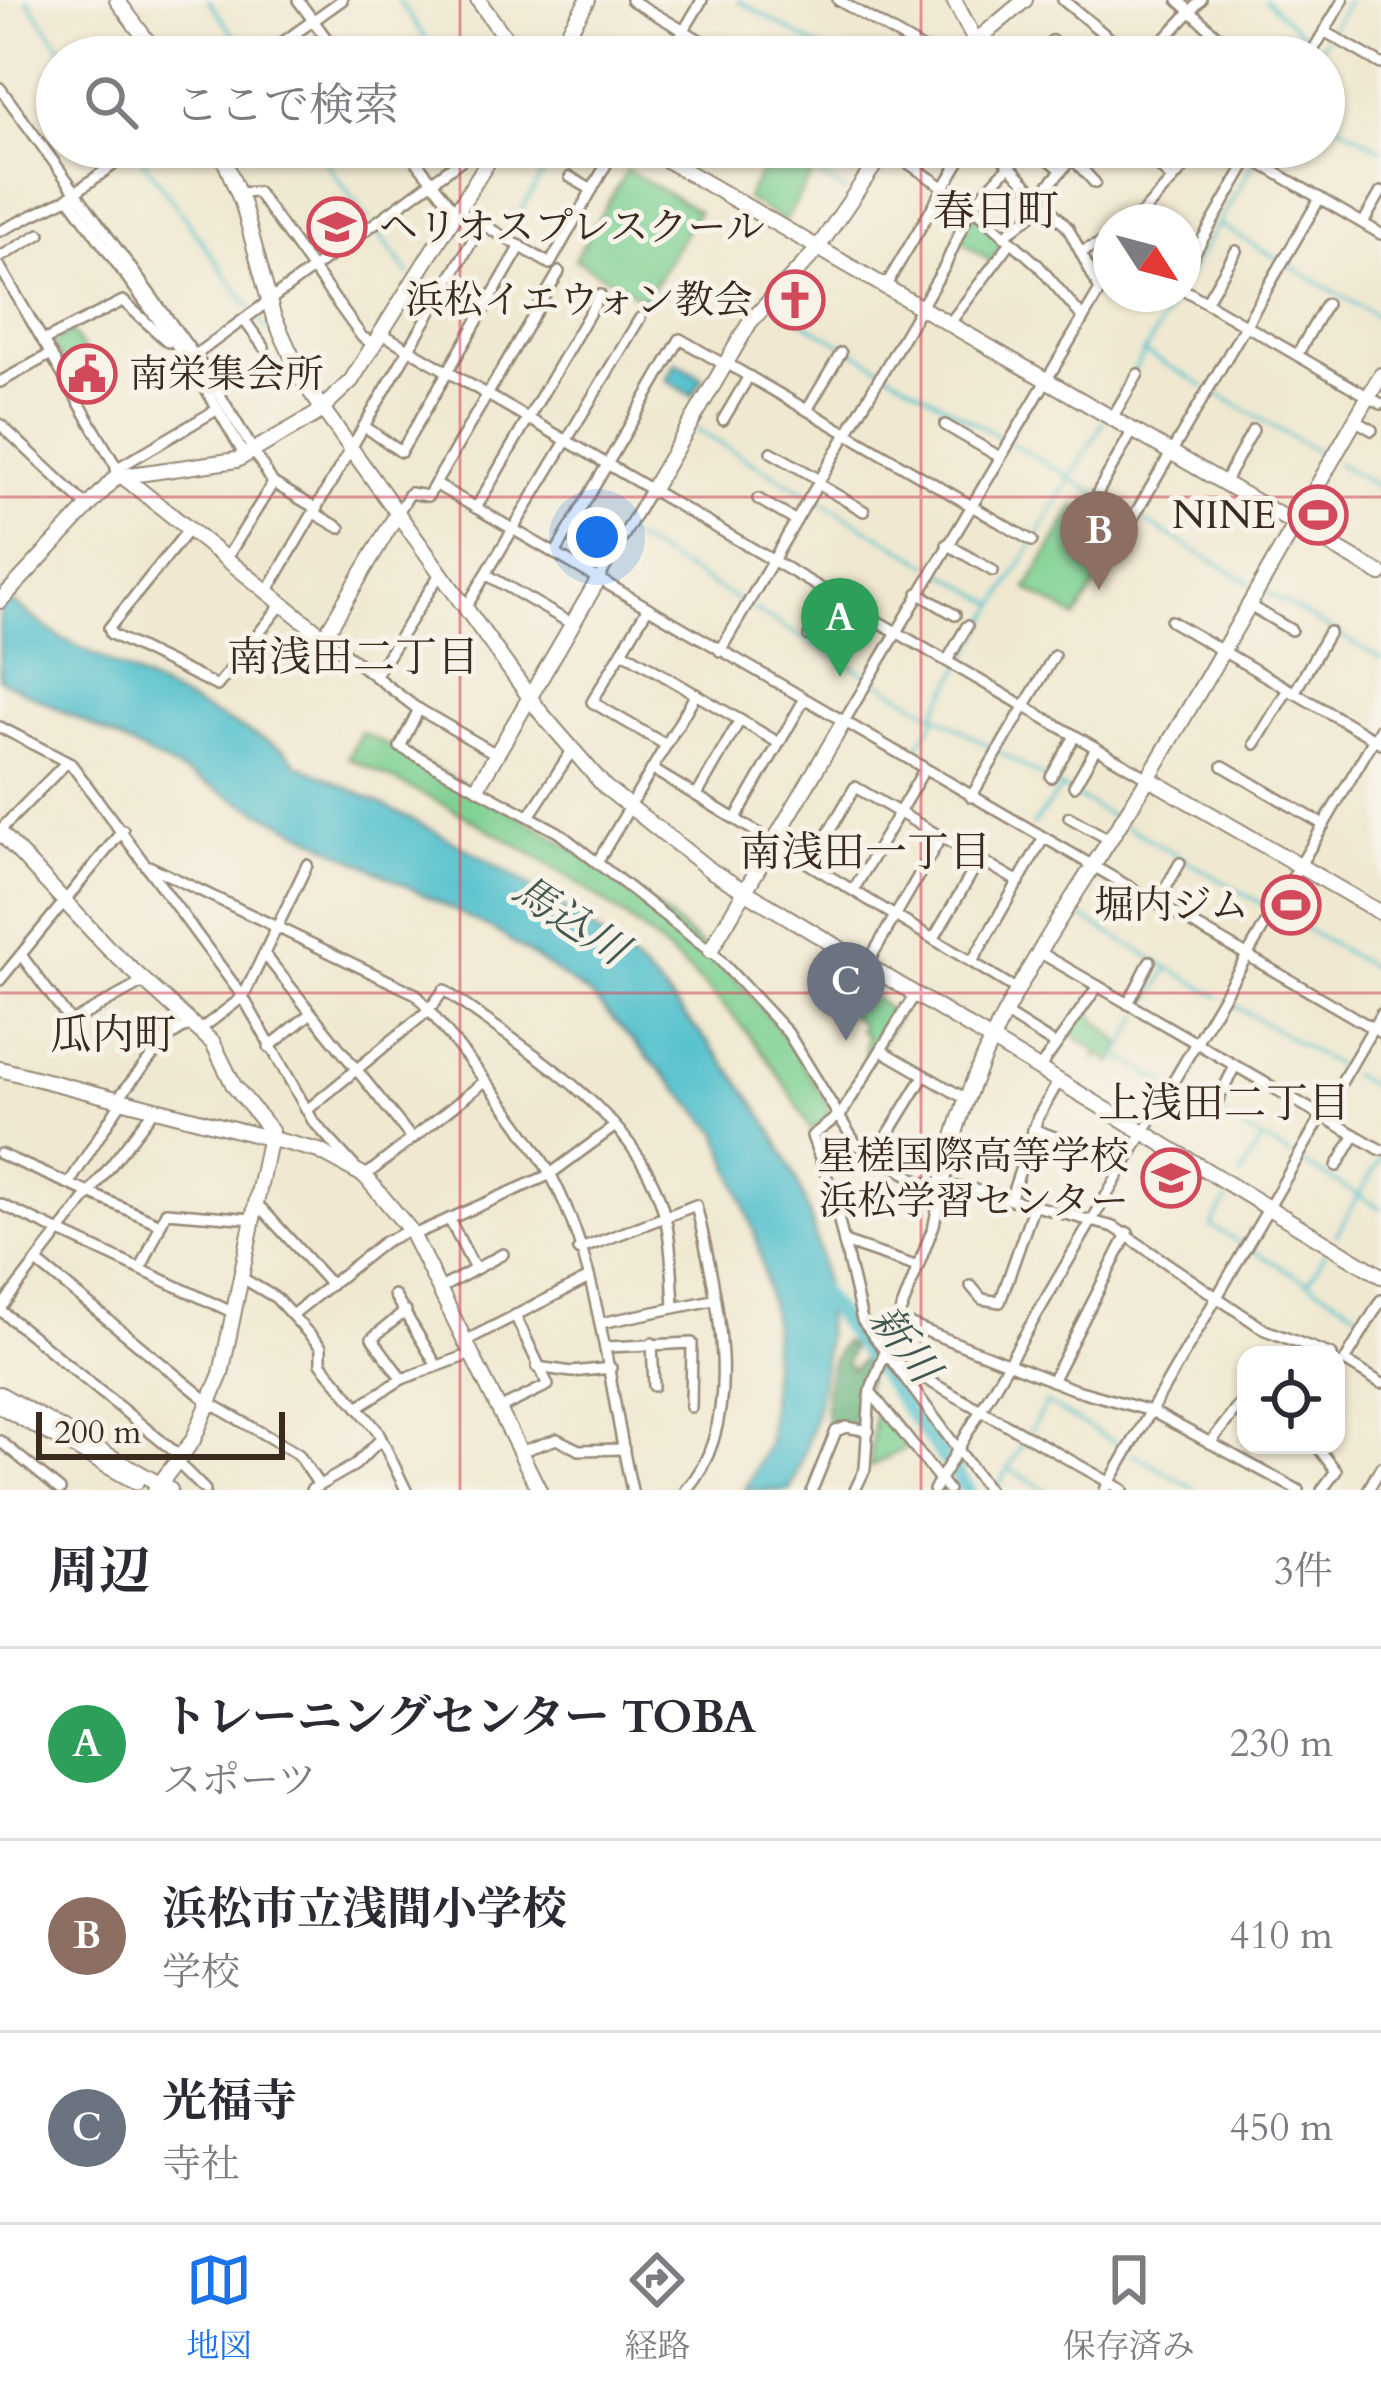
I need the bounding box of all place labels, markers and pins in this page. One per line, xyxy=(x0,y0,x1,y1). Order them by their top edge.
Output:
school or university icon: ヘリオスプレスクール xyxy=(306,196,368,258)
place label: ヘリオスプレスクール xyxy=(379,201,765,254)
church icon: 浜松イエウォン教会 xyxy=(764,269,826,331)
place label: 浜松イエウォン教会 xyxy=(405,274,753,327)
public building icon: 南栄集会所 xyxy=(56,343,118,405)
place label: 南栄集会所 xyxy=(129,348,324,401)
sports icon: NINE xyxy=(1287,484,1349,546)
place label: NINE xyxy=(1172,489,1276,542)
pin: B xyxy=(1060,491,1138,590)
pin: A xyxy=(801,578,879,677)
sports icon: 堀内ジム xyxy=(1260,874,1322,936)
place label: 堀内ジム xyxy=(1095,879,1249,932)
pin: C xyxy=(807,942,885,1041)
place label: 星槎国際高等学校 浜松学習センター xyxy=(817,1130,1129,1228)
school or university icon: 星槎国際高等学校 浜松学習センター xyxy=(1140,1147,1202,1209)

